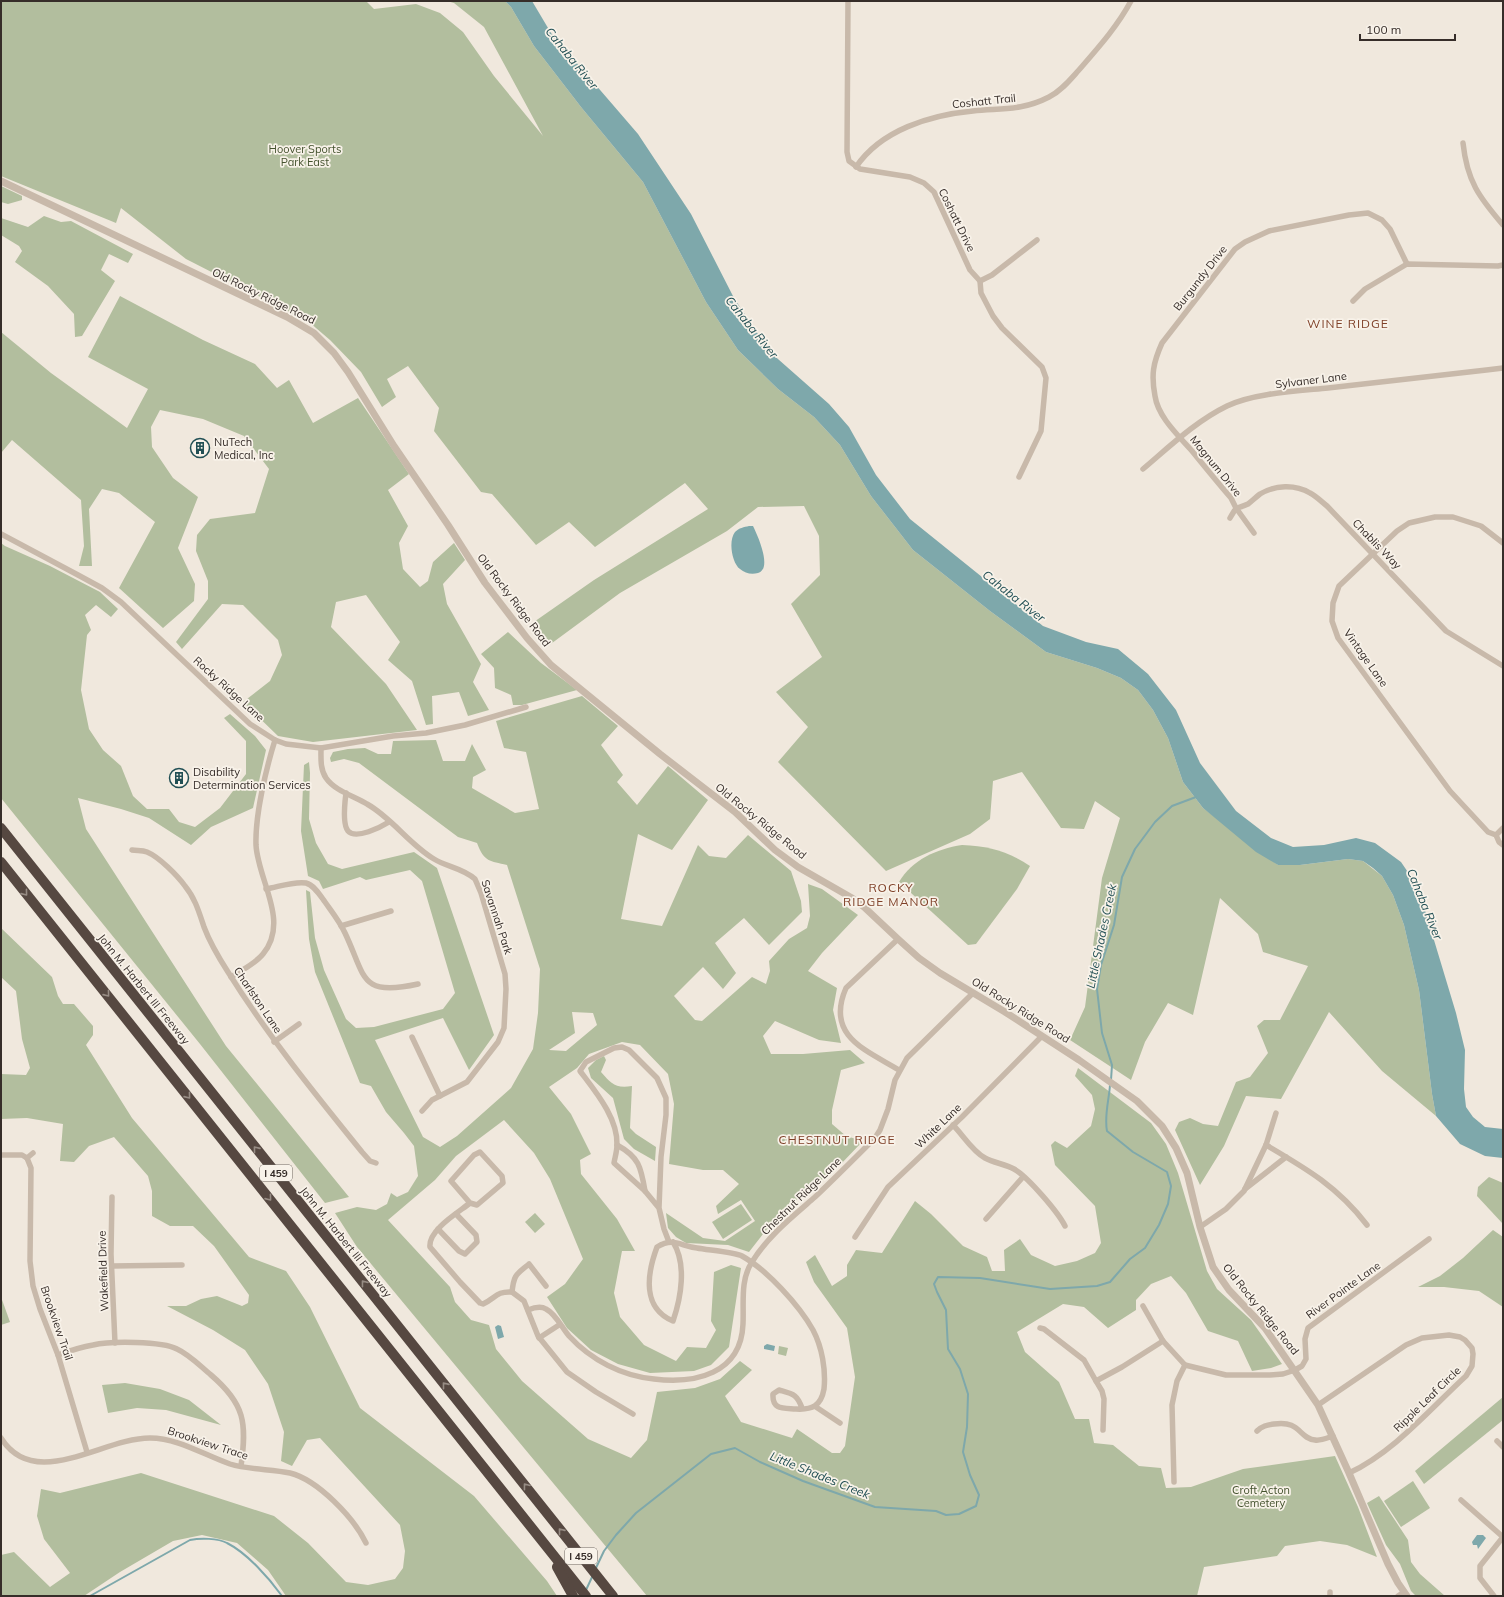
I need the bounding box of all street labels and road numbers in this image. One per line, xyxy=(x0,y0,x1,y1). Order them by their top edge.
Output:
street label: Coshatt Trail xyxy=(951,91,1017,111)
street label: Coshatt Drive xyxy=(936,186,978,254)
street label: Burgundy Drive xyxy=(1170,243,1230,313)
street label: Old Rocky Ridge Road xyxy=(210,265,318,327)
street label: Sylvaner Lane xyxy=(1274,369,1348,391)
street label: Magnum Drive xyxy=(1187,433,1245,499)
street label: Chablis Way xyxy=(1349,516,1405,572)
street label: Old Rocky Ridge Road xyxy=(474,551,554,649)
street label: Vintage Lane xyxy=(1341,626,1391,690)
street label: Rocky Ridge Lane xyxy=(191,653,267,725)
street label: Old Rocky Ridge Road xyxy=(713,780,809,862)
street label: Savannah Park xyxy=(478,878,516,956)
street label: John M. Harbert III Freeway xyxy=(95,931,193,1047)
street label: Charlston Lane xyxy=(231,964,285,1036)
street label: Old Rocky Ridge Road xyxy=(969,974,1073,1046)
street label: White Lane xyxy=(912,1100,964,1152)
street label: Chestnut Ridge Lane xyxy=(758,1154,844,1238)
road number: I 459 xyxy=(260,1165,292,1181)
street label: John M. Harbert III Freeway xyxy=(297,1184,395,1300)
street label: Wakefield Drive xyxy=(95,1230,111,1312)
street label: River Pointe Lane xyxy=(1303,1258,1383,1322)
street label: Old Rocky Ridge Road xyxy=(1220,1261,1302,1357)
street label: Brookview Trail xyxy=(38,1284,76,1362)
street label: Ripple Leaf Circle xyxy=(1390,1363,1464,1435)
street label: Brookview Trace xyxy=(166,1423,250,1463)
road number: I 459 xyxy=(565,1548,597,1564)

